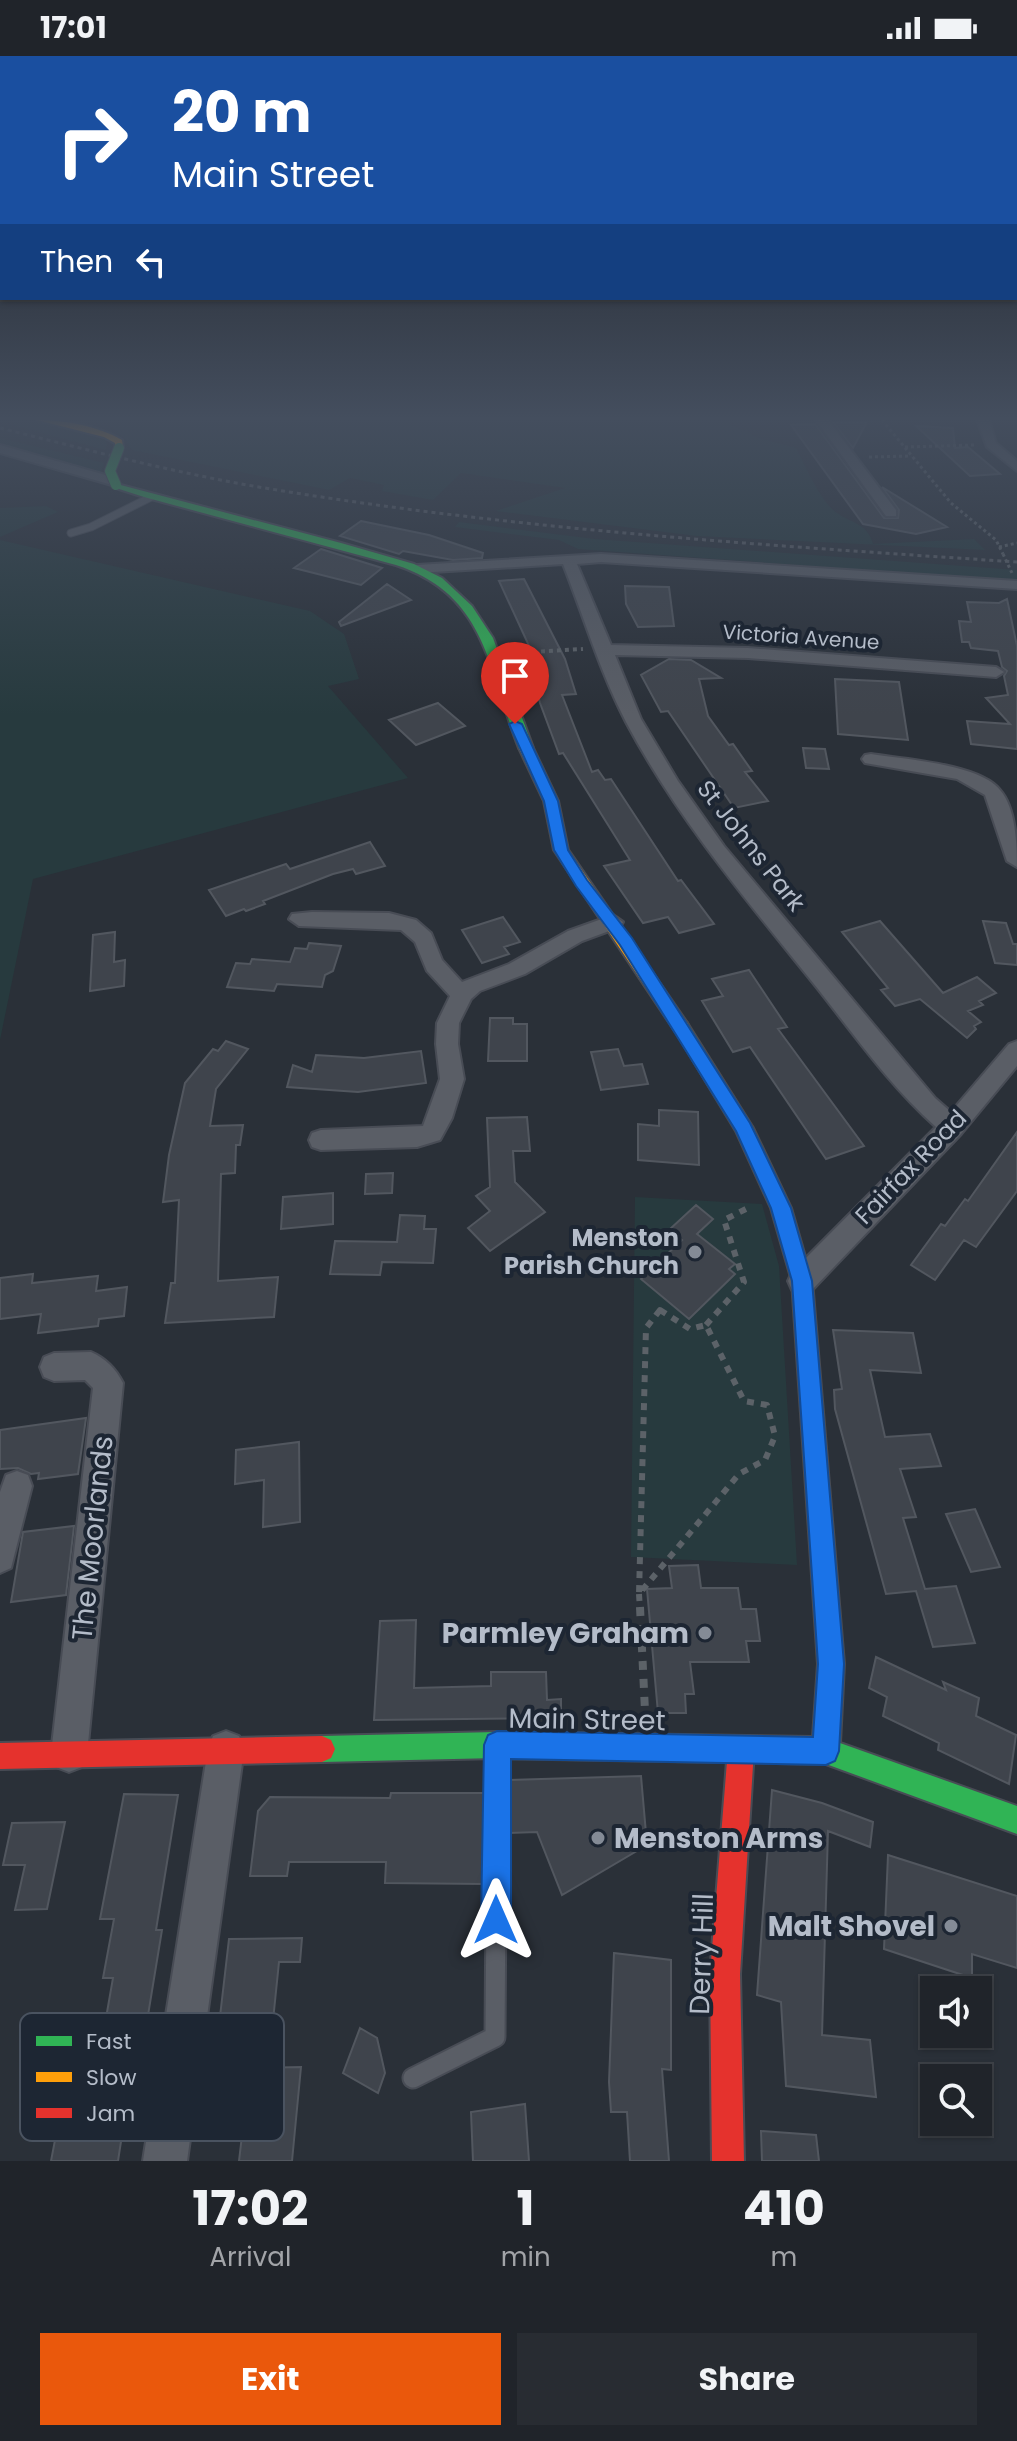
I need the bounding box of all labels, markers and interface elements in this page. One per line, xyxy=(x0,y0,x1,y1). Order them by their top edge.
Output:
text: 17:01 xyxy=(40,6,107,49)
text: 20 m xyxy=(172,73,312,152)
icon: right xyxy=(40,88,144,192)
text: Main Street xyxy=(172,149,374,200)
text: Then xyxy=(40,240,113,283)
icon: left xyxy=(129,240,173,284)
street label: Victoria Avenue xyxy=(722,618,880,656)
pin xyxy=(481,642,549,724)
icon: arrive xyxy=(493,654,537,698)
street label: St Johns Park xyxy=(690,773,814,919)
street label: Fairfax Road xyxy=(848,1102,974,1231)
place label: Menston Parish Church xyxy=(504,1221,679,1282)
marker: Menston Parish Church xyxy=(686,1243,704,1261)
street label: The Moorlands xyxy=(62,1434,123,1642)
place label: Parmley Graham xyxy=(442,1614,689,1653)
marker: Parmley Graham xyxy=(696,1624,714,1642)
street label: Main Street xyxy=(508,1699,666,1740)
place label: Menston Arms xyxy=(614,1819,823,1858)
marker: Menston Arms xyxy=(589,1829,607,1847)
position arrow xyxy=(454,1878,538,1962)
street label: Derry Hill xyxy=(680,1893,723,2015)
place label: Malt Shovel xyxy=(768,1907,935,1946)
marker: Malt Shovel xyxy=(942,1917,960,1935)
map controls xyxy=(920,1976,992,2136)
button: sound xyxy=(920,1976,992,2048)
legend xyxy=(20,2013,284,2141)
text: Fast xyxy=(86,2026,131,2057)
text: Slow xyxy=(86,2062,136,2093)
button: search xyxy=(920,2064,992,2136)
text: Jam xyxy=(86,2098,135,2129)
text: 17:02 xyxy=(192,2175,308,2242)
text: 1 xyxy=(517,2175,535,2242)
text: 410 xyxy=(743,2175,825,2242)
text: Arrival xyxy=(209,2239,291,2275)
text: min xyxy=(501,2239,551,2275)
text: m xyxy=(770,2239,797,2275)
button: Exit xyxy=(40,2333,501,2425)
button: Share xyxy=(517,2333,977,2425)

